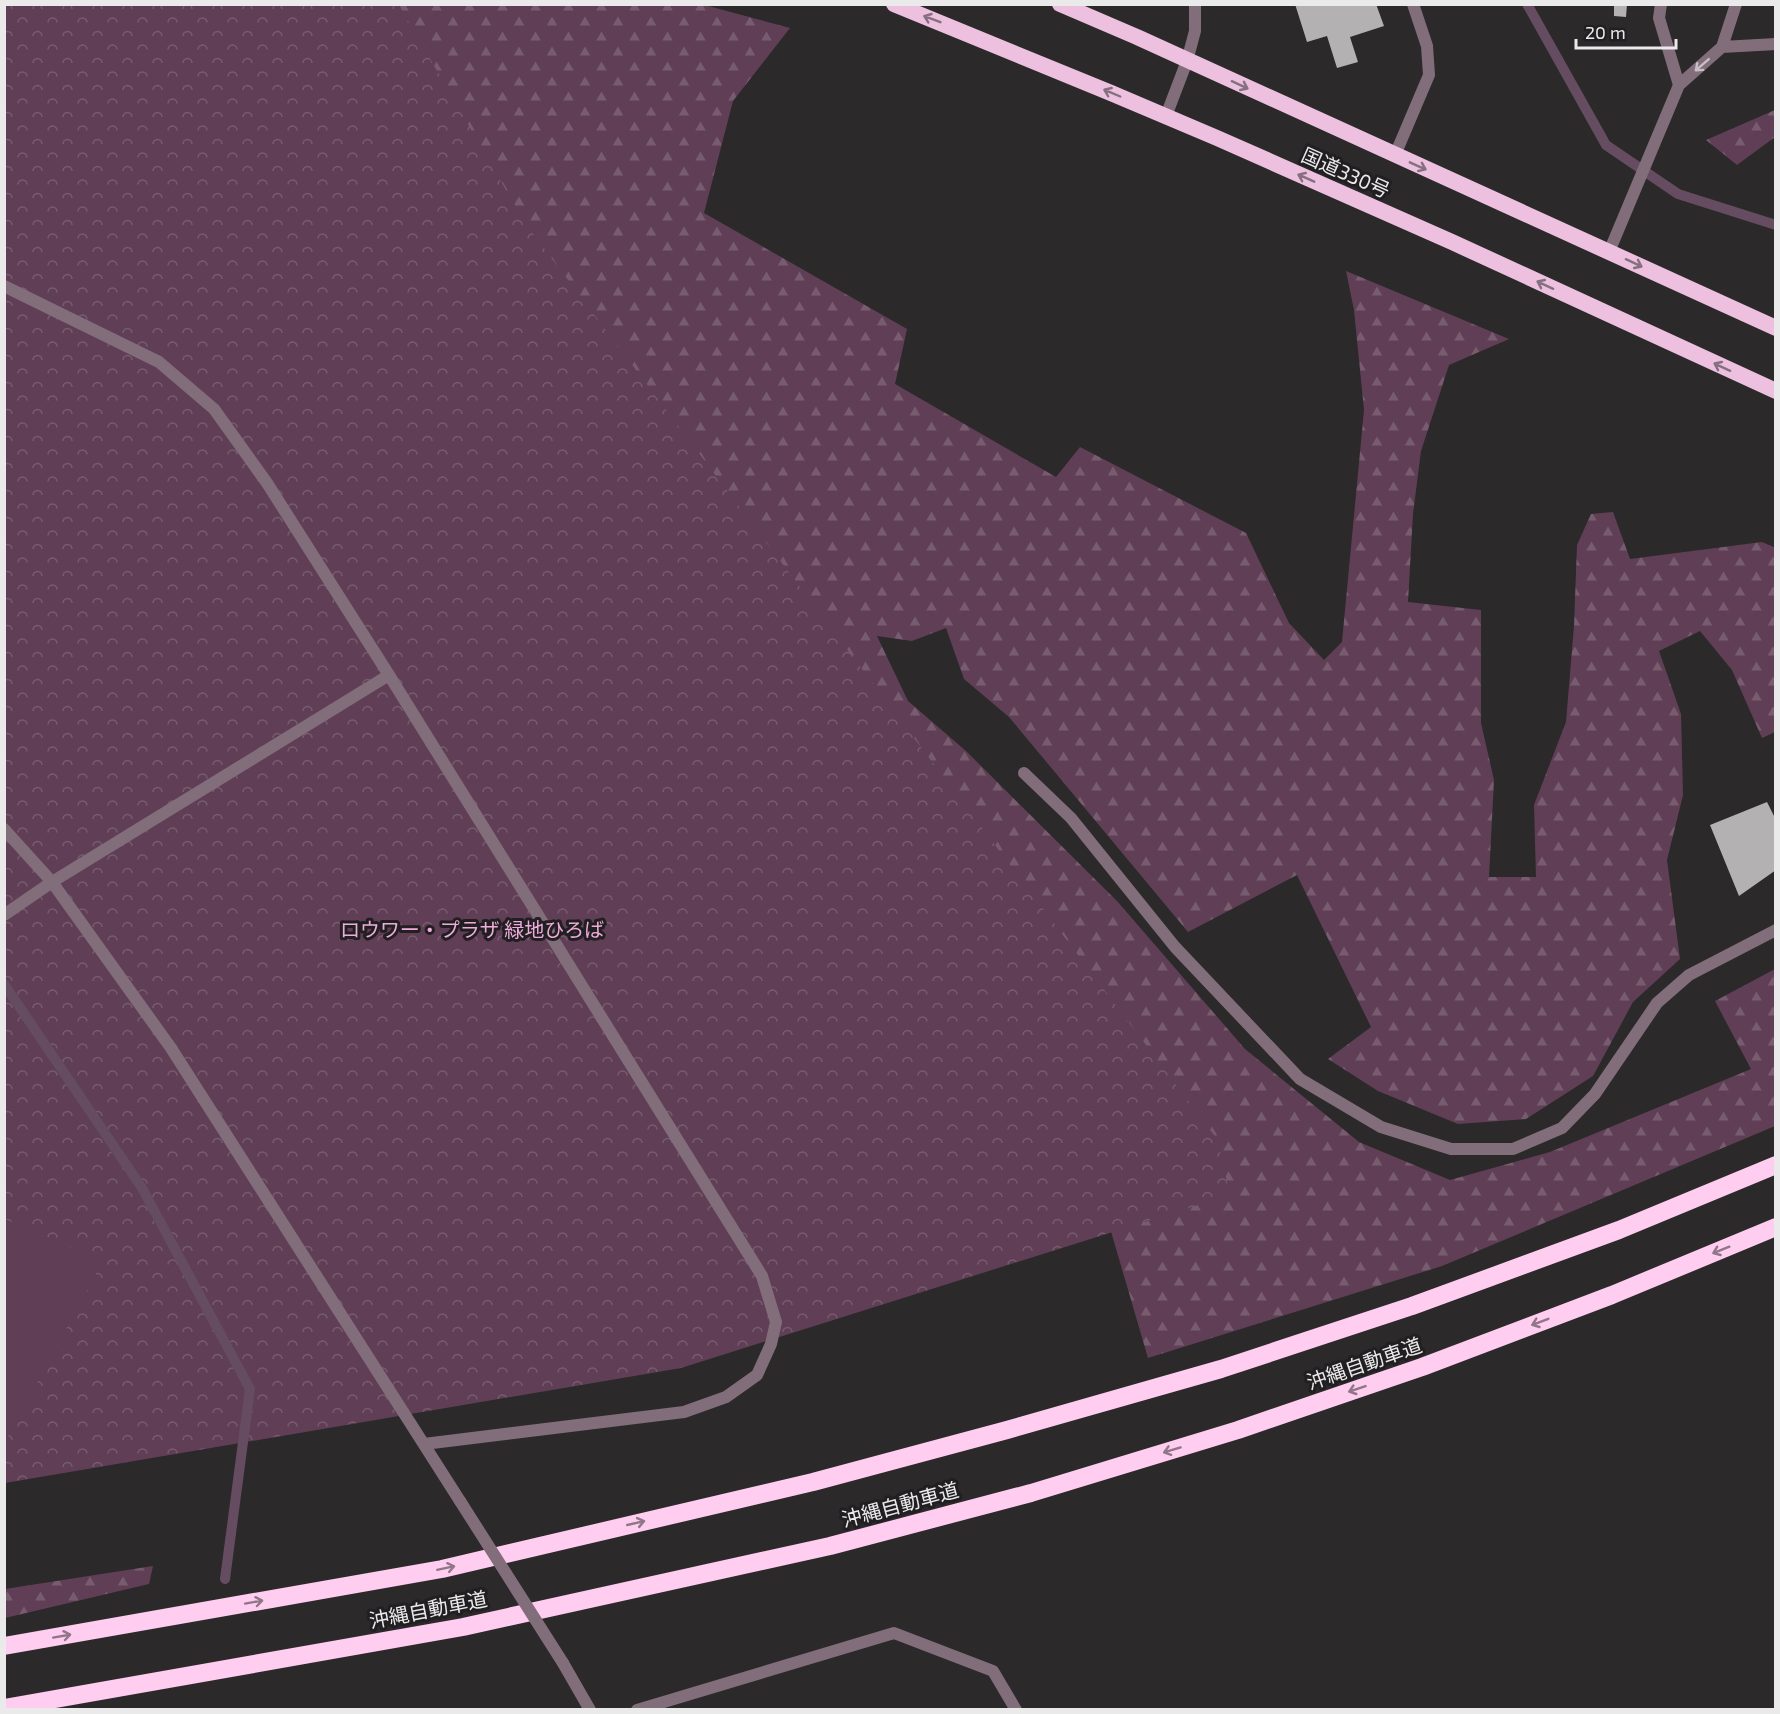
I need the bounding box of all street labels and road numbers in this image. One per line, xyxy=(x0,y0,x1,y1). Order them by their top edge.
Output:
street label: 国道330号 xyxy=(1298,142,1394,202)
street label: 沖縄自動車道 xyxy=(1303,1332,1425,1394)
street label: 沖縄自動車道 xyxy=(839,1477,961,1531)
street label: 沖縄自動車道 xyxy=(367,1586,489,1632)

